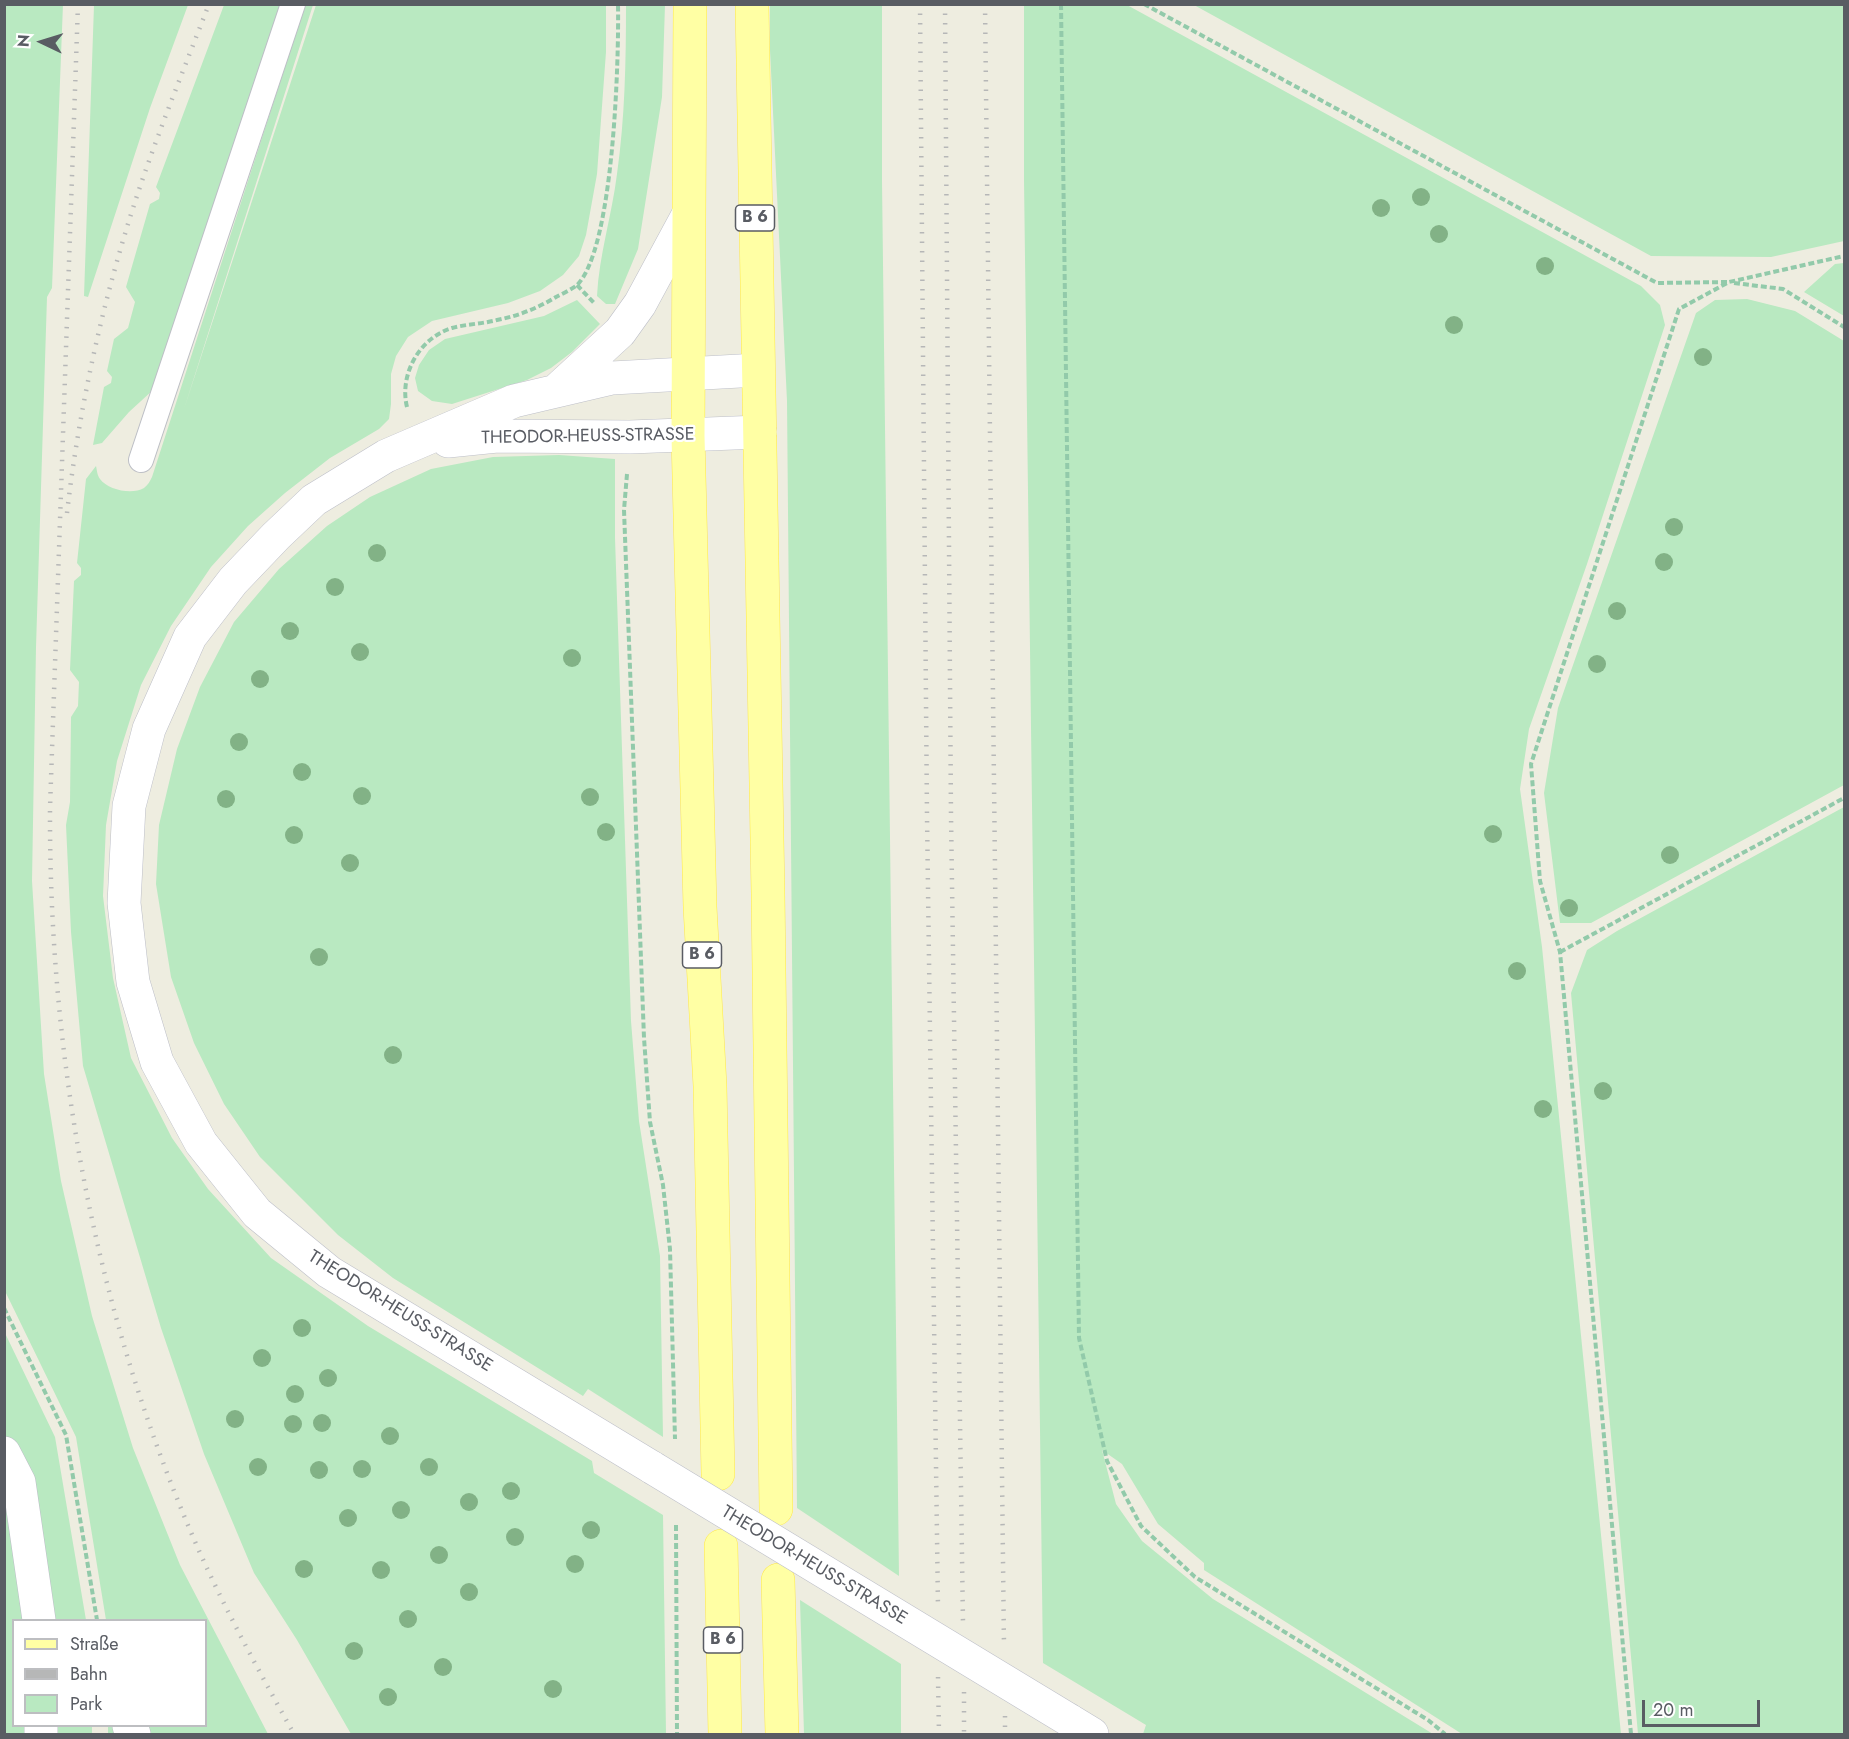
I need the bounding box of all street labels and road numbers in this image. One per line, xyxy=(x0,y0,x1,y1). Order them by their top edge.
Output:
road number: B 6 xyxy=(736,205,774,231)
street label: THEODOR-HEUSS-STRASSE xyxy=(481,424,695,450)
road number: B 6 xyxy=(682,942,722,968)
street label: THEODOR-HEUSS-STRASSE xyxy=(304,1246,496,1378)
street label: THEODOR-HEUSS-STRASSE xyxy=(717,1502,911,1630)
road number: B 6 xyxy=(704,1627,742,1653)

